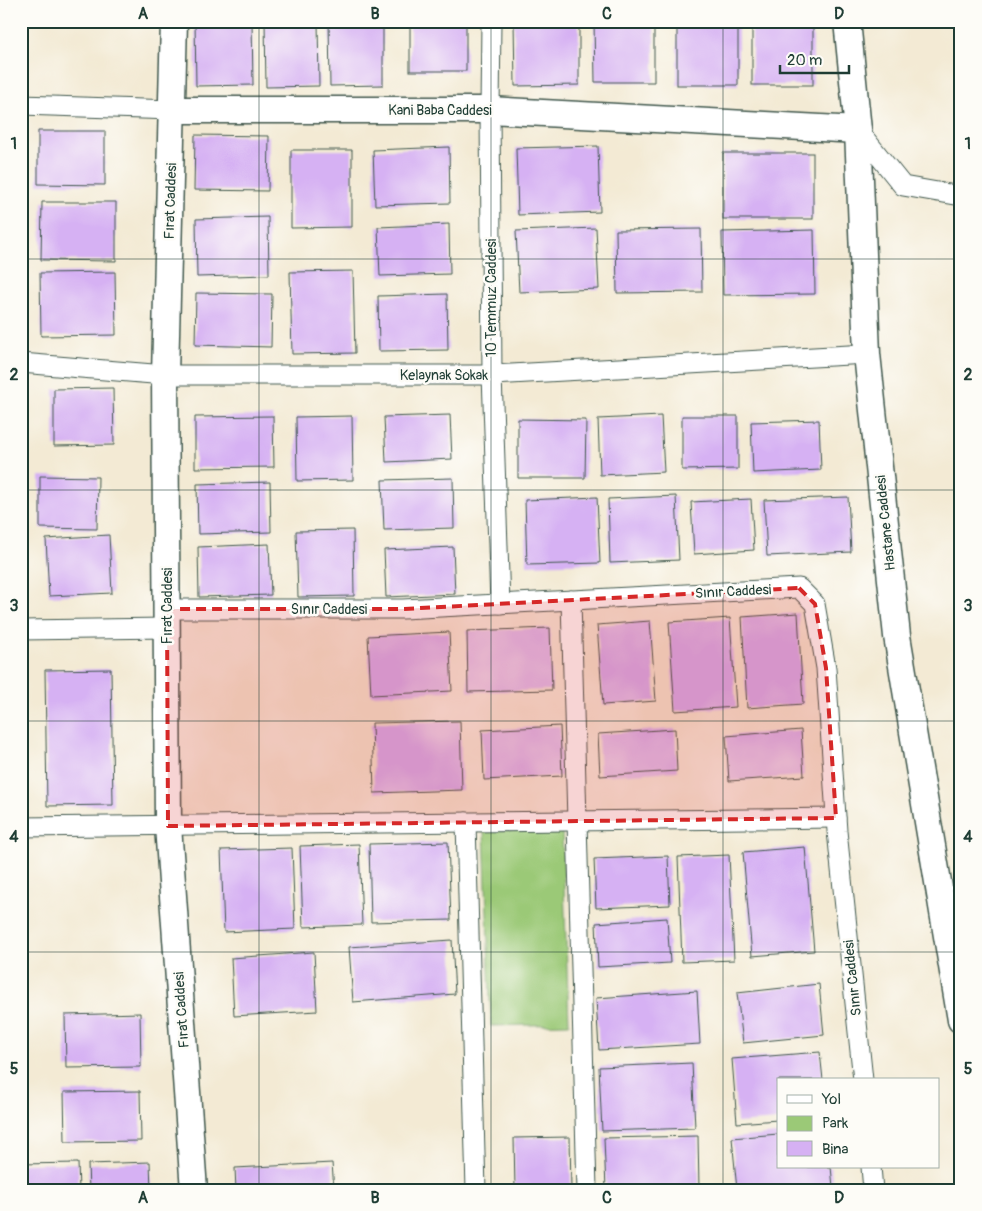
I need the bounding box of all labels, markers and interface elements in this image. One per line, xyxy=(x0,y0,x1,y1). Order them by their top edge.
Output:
text: A xyxy=(138,4,149,24)
text: B xyxy=(370,4,380,24)
text: C xyxy=(602,4,612,24)
text: D xyxy=(834,4,844,24)
scale bar xyxy=(780,42,848,74)
text: 20 m xyxy=(787,51,822,70)
street label: Kani Baba Caddesi xyxy=(388,102,492,119)
text: 1 xyxy=(11,134,17,154)
text: 1 xyxy=(965,134,971,154)
street label: Fırat Caddesi xyxy=(161,162,180,240)
street label: 10 Temmuz Caddesi xyxy=(483,238,500,357)
text: 2 xyxy=(10,365,19,385)
text: 2 xyxy=(964,365,973,385)
street label: Kelaynak Sokak xyxy=(400,367,488,384)
street label: Hastane Caddesi xyxy=(872,474,899,572)
street label: Fırat Caddesi xyxy=(159,567,176,644)
street label: Sınır Caddesi xyxy=(694,581,772,602)
text: 3 xyxy=(10,596,19,616)
text: 3 xyxy=(964,596,973,616)
street label: Sınır Caddesi xyxy=(291,601,368,618)
text: 4 xyxy=(9,827,19,847)
text: 4 xyxy=(963,827,973,847)
street label: Sınır Caddesi xyxy=(840,939,865,1017)
street label: Fırat Caddesi xyxy=(170,971,193,1049)
text: 5 xyxy=(10,1059,19,1079)
text: 5 xyxy=(964,1059,973,1079)
legend xyxy=(777,1078,940,1168)
text: Yol xyxy=(821,1090,841,1109)
text: Park xyxy=(822,1114,849,1133)
text: Bina xyxy=(822,1140,849,1159)
text: A xyxy=(138,1188,149,1208)
text: B xyxy=(370,1188,380,1208)
text: C xyxy=(602,1188,612,1208)
text: D xyxy=(834,1188,844,1208)

